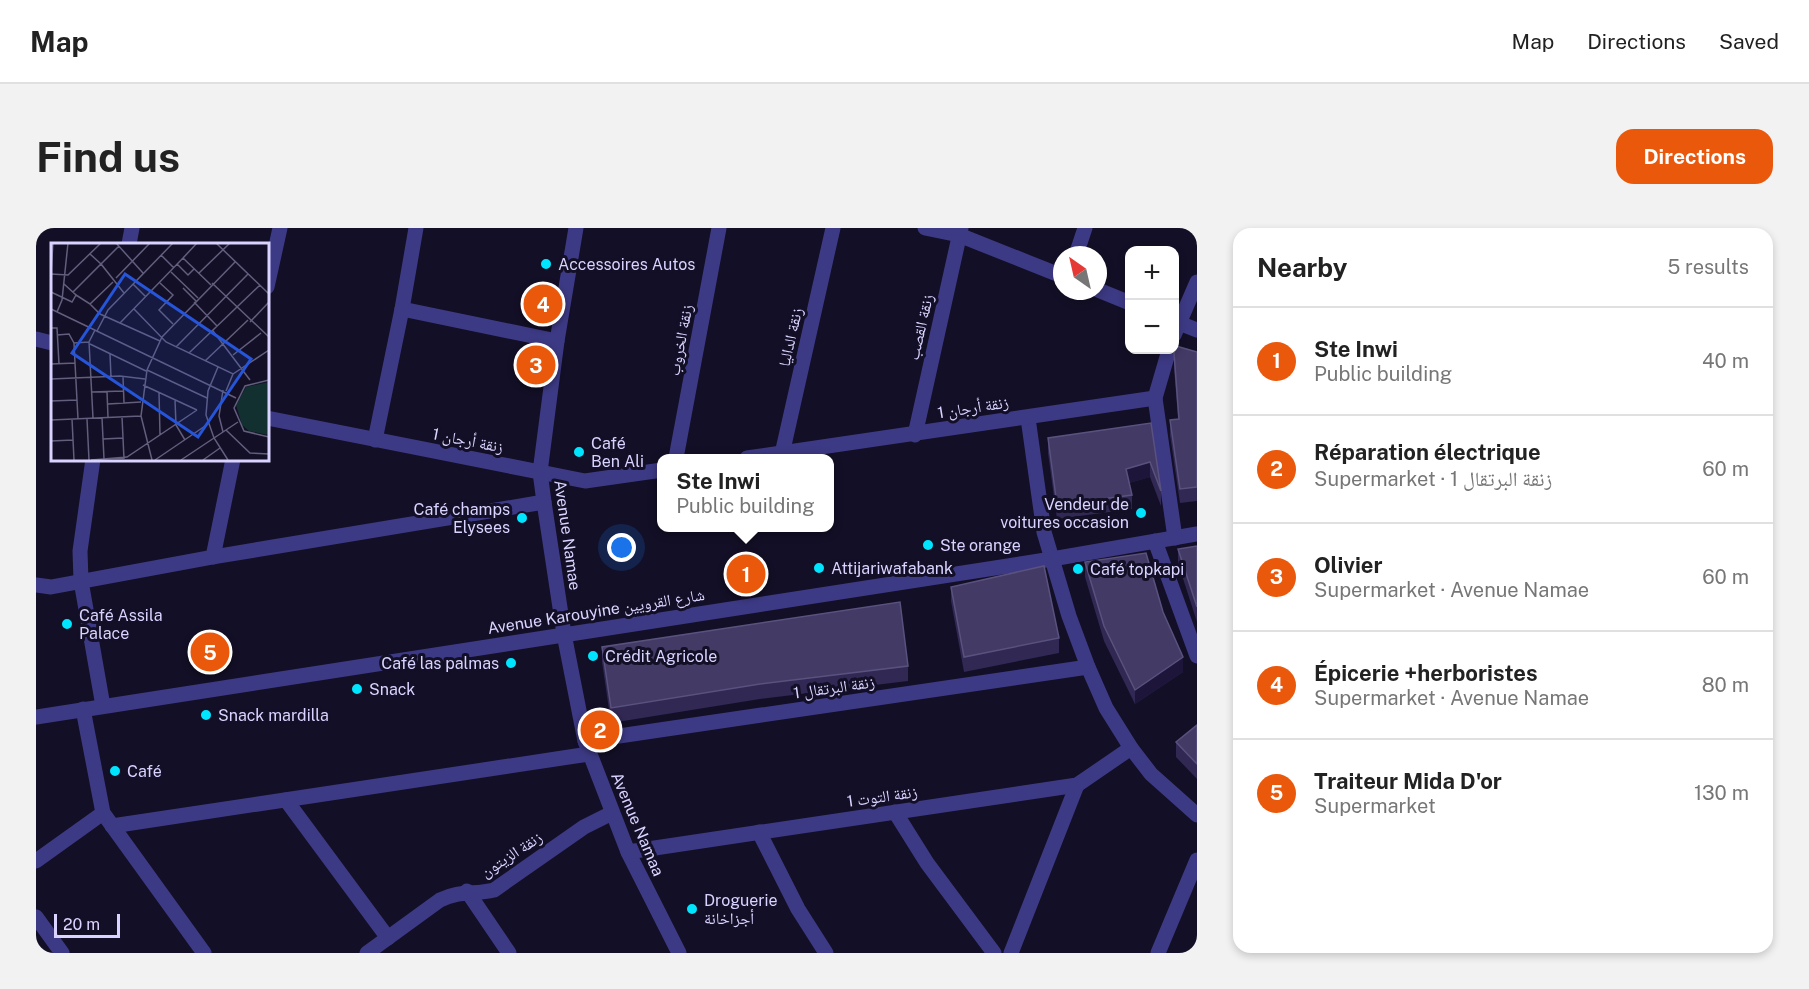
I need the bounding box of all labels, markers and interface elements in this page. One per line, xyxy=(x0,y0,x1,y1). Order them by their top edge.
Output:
text: Map xyxy=(30,25,89,58)
text: Map xyxy=(1512,29,1554,54)
text: Directions xyxy=(1587,29,1686,54)
text: Saved xyxy=(1719,29,1779,54)
button: Directions xyxy=(1616,129,1773,184)
text: Find us xyxy=(36,132,180,181)
inset map xyxy=(51,243,268,460)
north arrow xyxy=(1053,246,1107,300)
map controls xyxy=(1125,246,1179,354)
button: + xyxy=(1125,246,1179,300)
text: Nearby xyxy=(1257,252,1347,283)
place label: Accessoires Autos xyxy=(558,255,695,274)
text: 5 results xyxy=(1667,255,1749,279)
marker: Accessoires Autos xyxy=(539,257,553,271)
pin: 4 xyxy=(524,282,562,326)
street label: زنقة القصب xyxy=(904,292,937,362)
button: − xyxy=(1125,300,1179,354)
street label: زنقة الخروب xyxy=(664,303,697,377)
street label: زنقة الداليا xyxy=(775,306,806,368)
text: Ste Inwi xyxy=(1314,336,1398,362)
pin: 3 xyxy=(516,342,556,388)
text: 1 xyxy=(1272,349,1281,373)
text: 40 m xyxy=(1702,349,1749,373)
text: Public building xyxy=(1314,362,1452,386)
street label: زنقة أرجان 1 xyxy=(936,392,1010,423)
street label: زنقة أرجان 1 xyxy=(431,424,505,458)
place label: Café Ben Ali xyxy=(591,434,644,471)
text: Réparation électrique xyxy=(1314,439,1541,465)
marker: Café Ben Ali xyxy=(572,445,586,459)
popup xyxy=(657,454,834,532)
text: 2 xyxy=(1270,457,1283,481)
text: 60 m xyxy=(1702,457,1749,481)
text: Supermarket · زنقة البرتقال 1 xyxy=(1314,467,1552,491)
text: Ste Inwi xyxy=(676,468,760,494)
street label: Avenue Namae xyxy=(550,479,585,592)
text: Public building xyxy=(676,494,815,518)
place label: Vendeur de voitures occasion xyxy=(1000,495,1129,532)
place label: Café champs Elysees xyxy=(414,500,510,537)
marker: Vendeur de voitures occasion xyxy=(1134,506,1148,520)
marker: Café champs Elysees xyxy=(515,511,529,525)
your location xyxy=(607,533,636,562)
place label: Ste orange xyxy=(940,536,1021,555)
marker: Ste orange xyxy=(921,538,935,552)
pin: 1 xyxy=(726,552,766,596)
text: Olivier xyxy=(1314,552,1383,578)
place label: Attijariwafabank xyxy=(831,559,953,578)
place label: Café topkapi xyxy=(1090,560,1184,579)
marker: Attijariwafabank xyxy=(812,561,826,575)
marker: Café topkapi xyxy=(1071,562,1085,576)
text: 3 xyxy=(1270,565,1283,589)
text: 60 m xyxy=(1702,565,1749,589)
text: Supermarket · Avenue Namae xyxy=(1314,578,1589,602)
street label: Avenue Karouyine شارع القرويين xyxy=(486,585,706,639)
place label: Café Assila Palace xyxy=(79,606,163,643)
marker: Café Assila Palace xyxy=(60,617,74,631)
pin: 5 xyxy=(190,630,230,674)
place label: Crédit Agricole xyxy=(605,647,717,666)
marker: Crédit Agricole xyxy=(586,649,600,663)
place label: Café las palmas xyxy=(381,654,499,673)
marker: Café las palmas xyxy=(504,656,518,670)
text: Épicerie +herboristes xyxy=(1314,660,1538,686)
street label: زنقة البرتقال 1 xyxy=(792,672,876,704)
text: 4 xyxy=(1270,673,1283,697)
text: 80 m xyxy=(1702,673,1749,697)
place label: Snack xyxy=(369,680,415,699)
marker: Snack xyxy=(350,682,364,696)
text: Supermarket · Avenue Namae xyxy=(1314,686,1589,710)
place label: Snack mardilla xyxy=(218,706,329,725)
marker: Snack mardilla xyxy=(199,708,213,722)
pin: 2 xyxy=(580,708,620,752)
place label: Café xyxy=(127,762,162,781)
marker: Café xyxy=(108,764,122,778)
text: Traiteur Mida D'or xyxy=(1314,768,1502,794)
street label: Avenue Namaa xyxy=(607,769,668,879)
text: 5 xyxy=(1270,781,1283,805)
text: 130 m xyxy=(1694,781,1749,805)
street label: زنقة التوت 1 xyxy=(846,782,919,811)
text: Supermarket xyxy=(1314,794,1436,818)
street label: زنقة الزيتون xyxy=(477,827,546,882)
place label: Droguerie أجزاخانة xyxy=(704,891,778,928)
marker: Droguerie أجزاخانة xyxy=(685,902,699,916)
scale bar xyxy=(54,911,120,938)
text: 20 m xyxy=(63,915,100,934)

